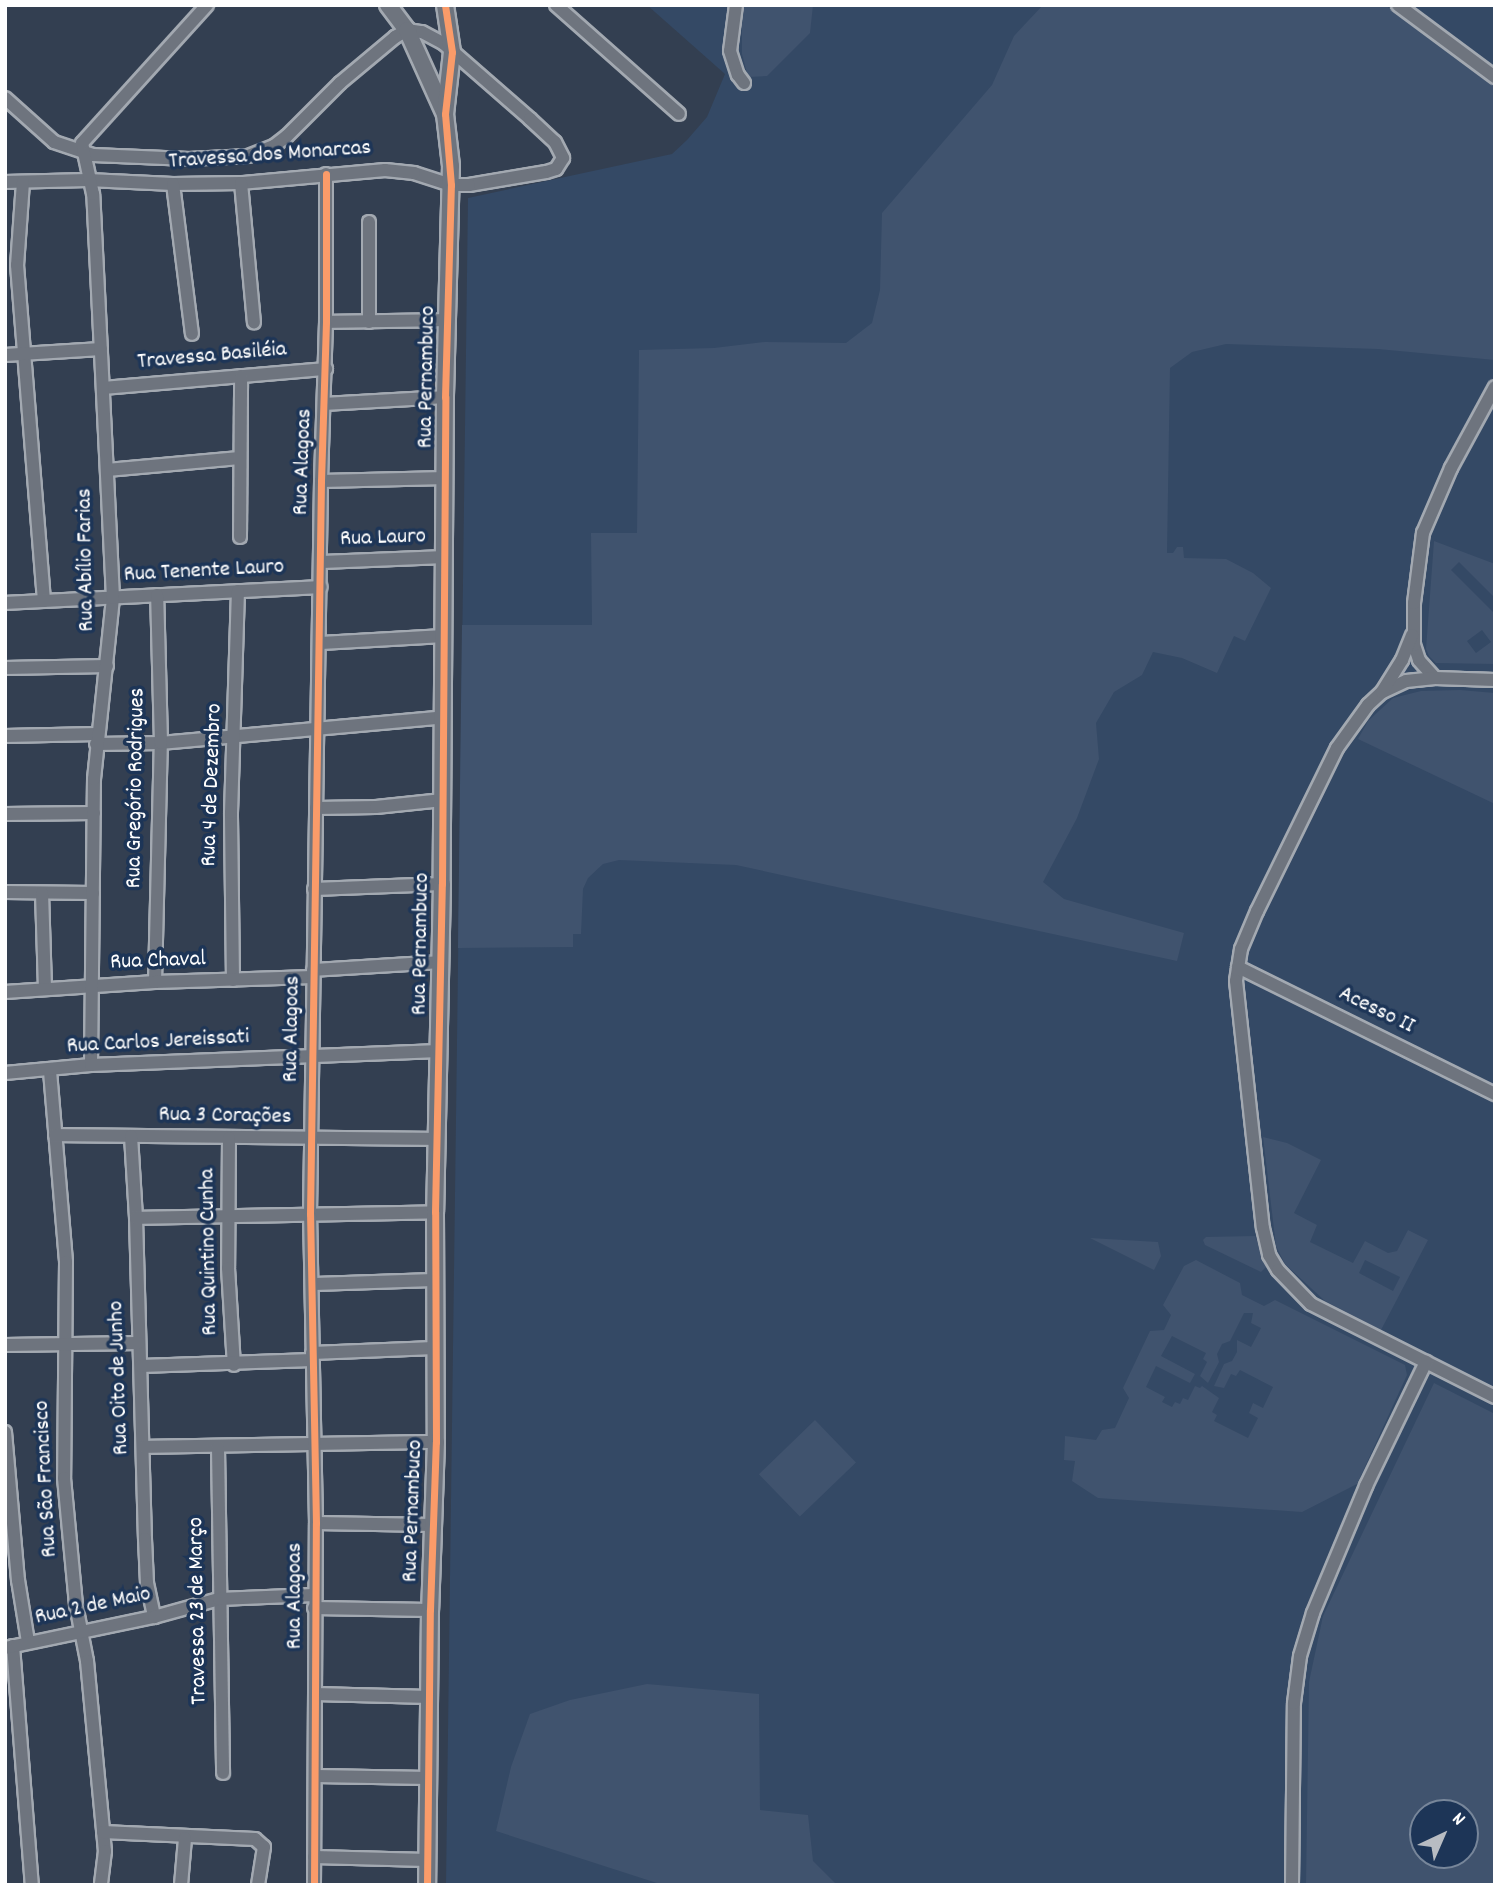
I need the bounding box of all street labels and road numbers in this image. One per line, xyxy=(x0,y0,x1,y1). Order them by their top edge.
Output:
street label: Travessa dos Monarcas xyxy=(168,135,372,177)
street label: Rua Pernambuco xyxy=(413,305,443,449)
street label: Travessa Basiléia xyxy=(136,337,288,377)
street label: Rua Alagoas xyxy=(288,408,320,516)
street label: Rua Abílio Farias xyxy=(72,488,102,632)
street label: Rua Lauro xyxy=(340,524,426,554)
street label: Rua Tenente Lauro xyxy=(123,554,285,590)
street label: Rua Gregório Rodrigues xyxy=(121,687,153,889)
street label: Rua 4 de Dezembro xyxy=(196,703,230,867)
street label: Rua Pernambuco xyxy=(407,872,437,1016)
street label: Rua Chaval xyxy=(110,947,206,977)
street label: Rua Alagoas xyxy=(278,975,308,1083)
street label: Acesso II xyxy=(1334,981,1418,1041)
street label: Rua Carlos Jereissati xyxy=(66,1024,250,1062)
street label: Rua 3 Corações xyxy=(158,1102,292,1132)
street label: Rua Quintino Cunha xyxy=(195,1168,225,1336)
street label: Rua Oito de Junho xyxy=(104,1300,136,1456)
street label: Rua São Francisco xyxy=(29,1400,65,1558)
street label: Rua Pernambuco xyxy=(398,1439,430,1583)
street label: Travessa 23 de Março xyxy=(184,1517,214,1705)
street label: Rua Alagoas xyxy=(282,1543,310,1649)
street label: Rua 2 de Maio xyxy=(33,1581,153,1633)

